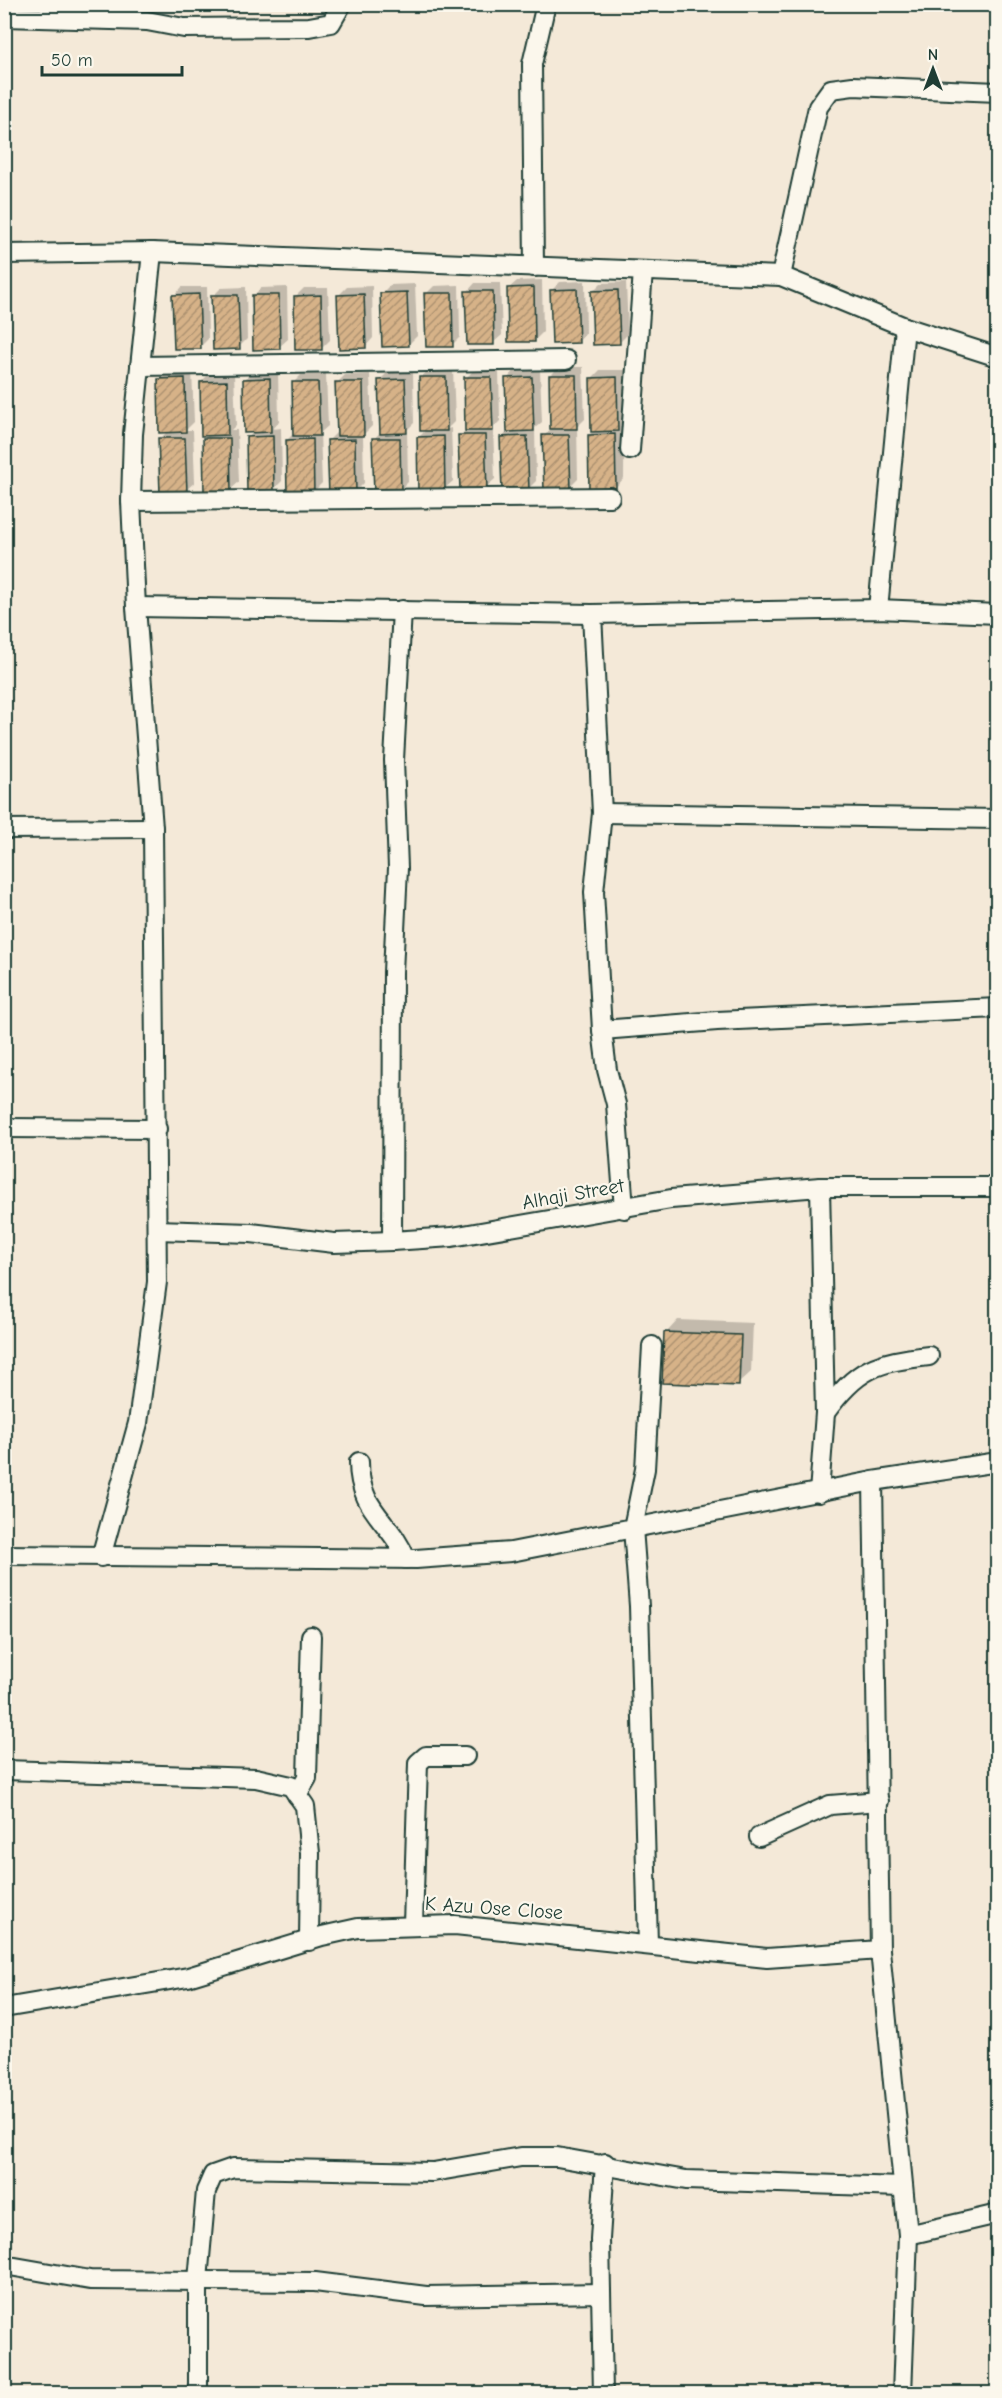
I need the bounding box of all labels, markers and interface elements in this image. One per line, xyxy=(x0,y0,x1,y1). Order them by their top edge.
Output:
scale bar xyxy=(42,39,182,77)
north arrow xyxy=(903,39,963,99)
text: N xyxy=(928,46,938,64)
text: 50 m xyxy=(51,50,93,71)
street label: Alhaji Street xyxy=(520,1174,627,1214)
street label: K Azu Ose Close xyxy=(424,1892,564,1924)

